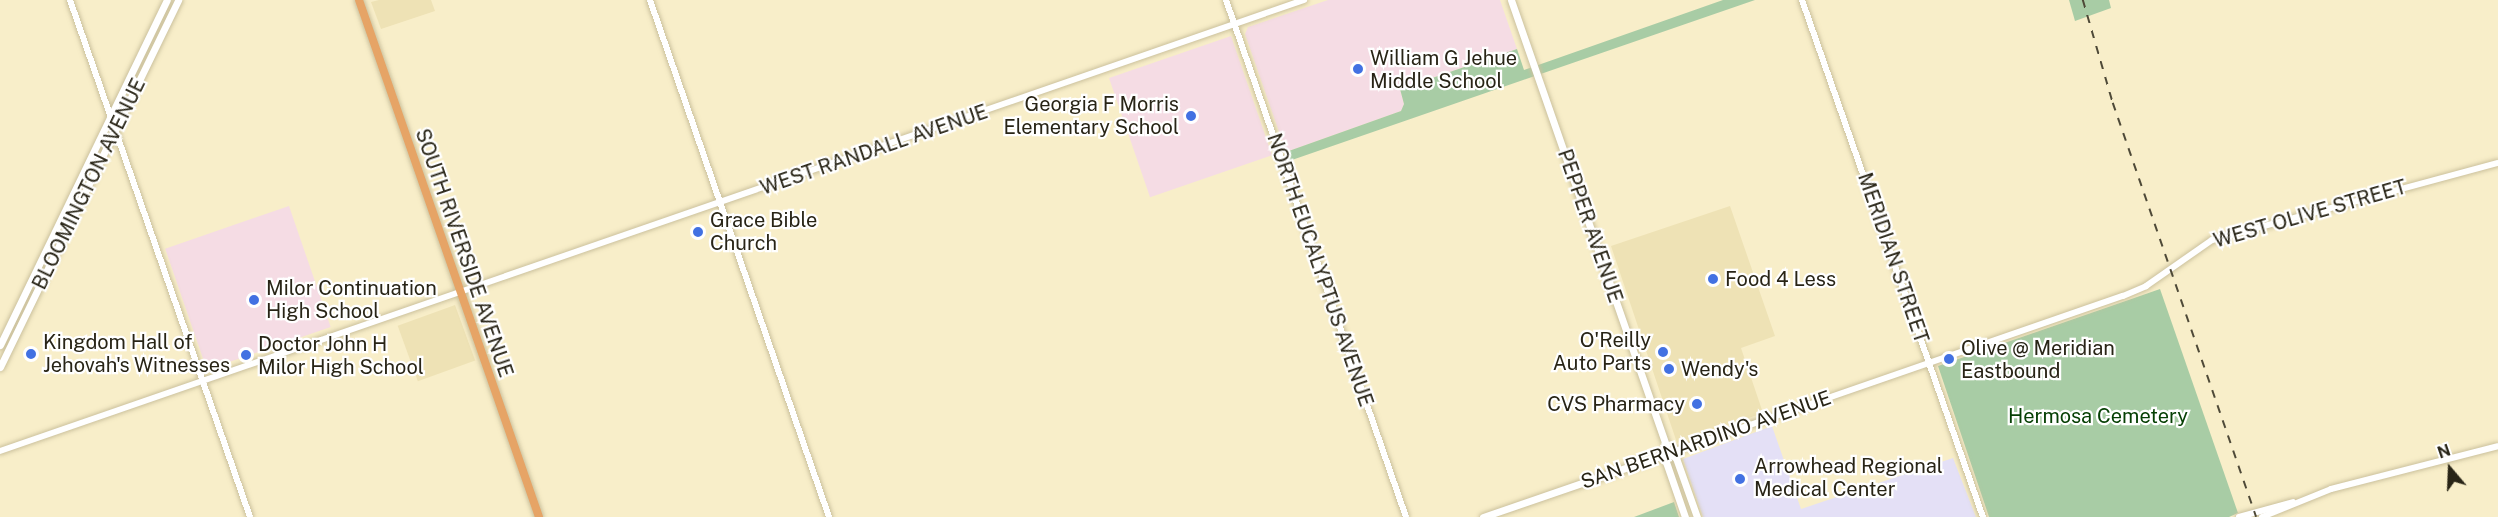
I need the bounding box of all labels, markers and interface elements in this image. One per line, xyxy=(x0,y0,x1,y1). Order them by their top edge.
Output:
place label: William G Jehue Middle School xyxy=(1370,46,1517,93)
marker: William G Jehue Middle School xyxy=(1351,62,1365,76)
street label: BLOOMINGTON AVENUE xyxy=(27,75,151,293)
place label: Georgia F Morris Elementary School xyxy=(1003,92,1179,139)
street label: WEST RANDALL AVENUE xyxy=(757,100,991,200)
marker: Georgia F Morris Elementary School xyxy=(1184,109,1198,123)
street label: SOUTH RIVERSIDE AVENUE xyxy=(410,126,518,380)
street label: NORTH EUCALYPTUS AVENUE xyxy=(1262,130,1378,410)
street label: PEPPER AVENUE xyxy=(1552,146,1628,306)
street label: MERIDIAN STREET xyxy=(1853,170,1933,346)
street label: WEST OLIVE STREET xyxy=(2211,175,2409,253)
place label: Grace Bible Church xyxy=(710,208,817,255)
marker: Grace Bible Church xyxy=(691,225,705,239)
place label: Food 4 Less xyxy=(1725,267,1836,291)
marker: Food 4 Less xyxy=(1706,272,1720,286)
place label: Milor Continuation High School xyxy=(266,276,437,323)
marker: Milor Continuation High School xyxy=(247,293,261,307)
place label: O'Reilly Auto Parts xyxy=(1553,328,1651,375)
place label: Kingdom Hall of Jehovah's Witnesses xyxy=(43,330,231,377)
place label: Doctor John H Milor High School xyxy=(258,332,424,379)
place label: Olive @ Meridian Eastbound xyxy=(1961,336,2115,383)
marker: O'Reilly Auto Parts xyxy=(1656,345,1670,359)
marker: Kingdom Hall of Jehovah's Witnesses xyxy=(24,347,38,361)
marker: Doctor John H Milor High School xyxy=(239,348,253,362)
marker: Olive @ Meridian Eastbound xyxy=(1942,352,1956,366)
place label: Wendy's xyxy=(1681,357,1758,381)
marker: Wendy's xyxy=(1662,362,1676,376)
street label: SAN BERNARDINO AVENUE xyxy=(1578,386,1834,494)
place label: CVS Pharmacy xyxy=(1547,392,1685,416)
marker: CVS Pharmacy xyxy=(1690,397,1704,411)
park label: Hermosa Cemetery xyxy=(2008,404,2188,428)
north arrow xyxy=(2420,439,2480,499)
text: N xyxy=(2435,440,2453,463)
place label: Arrowhead Regional Medical Center xyxy=(1754,455,1943,502)
marker: Arrowhead Regional Medical Center xyxy=(1731,470,1749,488)

